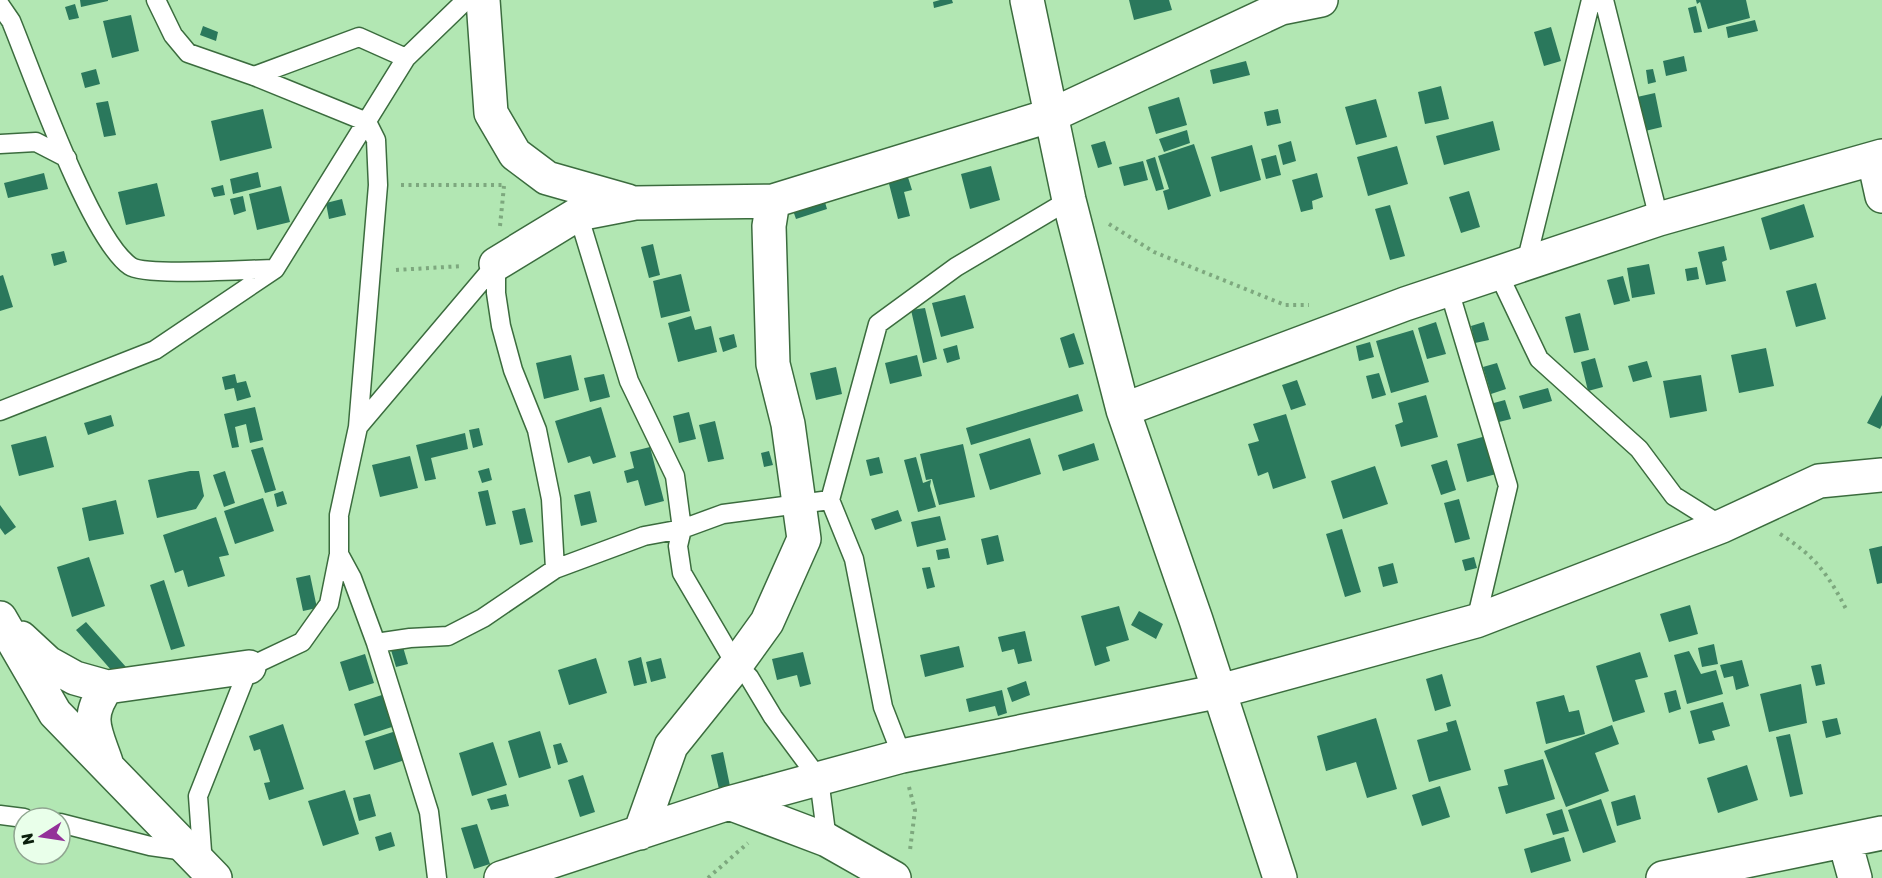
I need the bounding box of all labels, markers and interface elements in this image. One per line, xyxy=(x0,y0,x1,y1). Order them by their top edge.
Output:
north arrow xyxy=(12,806,72,866)
text: N xyxy=(17,831,38,847)

